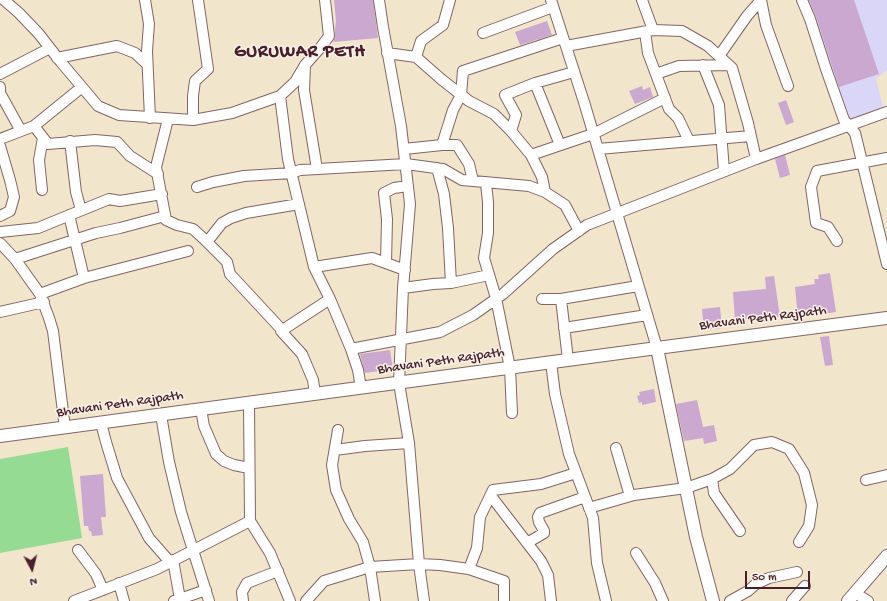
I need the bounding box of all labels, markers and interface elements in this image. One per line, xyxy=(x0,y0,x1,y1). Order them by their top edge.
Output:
district label: GURUWAR PETH xyxy=(234,42,366,64)
street label: Bhavani Peth Rajpath xyxy=(698,303,828,335)
street label: Bhavani Peth Rajpath xyxy=(376,345,506,379)
street label: Bhavani Peth Rajpath xyxy=(55,388,185,422)
north arrow xyxy=(12,549,52,589)
scale bar xyxy=(747,563,812,589)
text: 50 m xyxy=(752,571,777,585)
text: N xyxy=(29,575,38,587)

